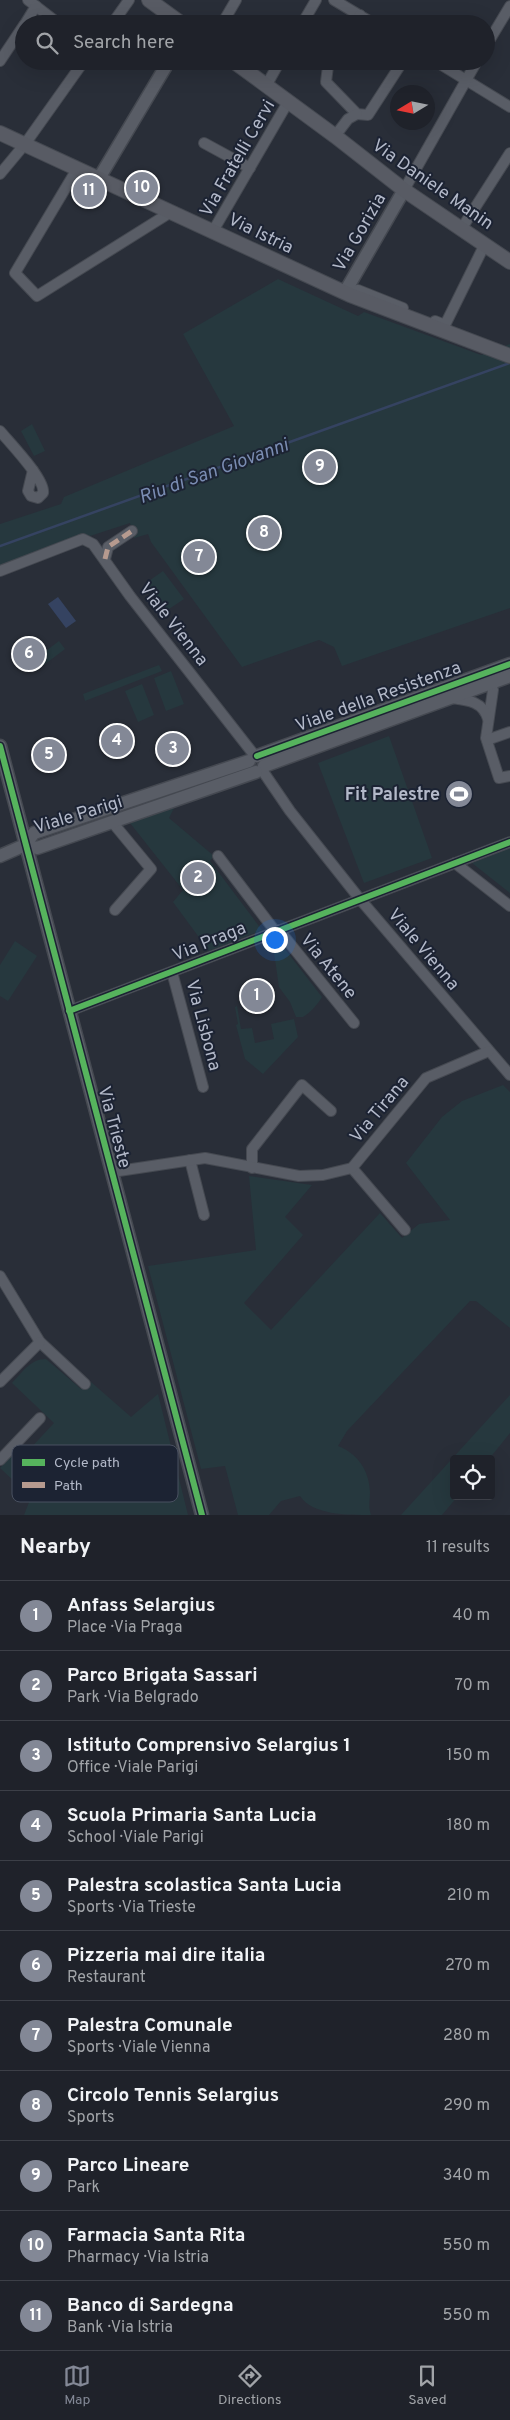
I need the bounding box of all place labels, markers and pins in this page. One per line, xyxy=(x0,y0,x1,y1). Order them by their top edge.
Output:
pin: 10 xyxy=(126,169,158,207)
pin: 11 xyxy=(73,172,105,210)
pin: 9 xyxy=(304,448,336,486)
pin: 8 xyxy=(248,514,280,552)
pin: 7 xyxy=(183,538,215,576)
pin: 6 xyxy=(13,635,45,673)
pin: 4 xyxy=(101,722,133,760)
pin: 3 xyxy=(157,730,189,768)
pin: 5 xyxy=(33,736,65,774)
sports icon: Fit Palestre xyxy=(444,779,474,809)
place label: Fit Palestre xyxy=(345,784,440,807)
pin: 2 xyxy=(182,859,214,897)
pin: 1 xyxy=(241,977,273,1015)

